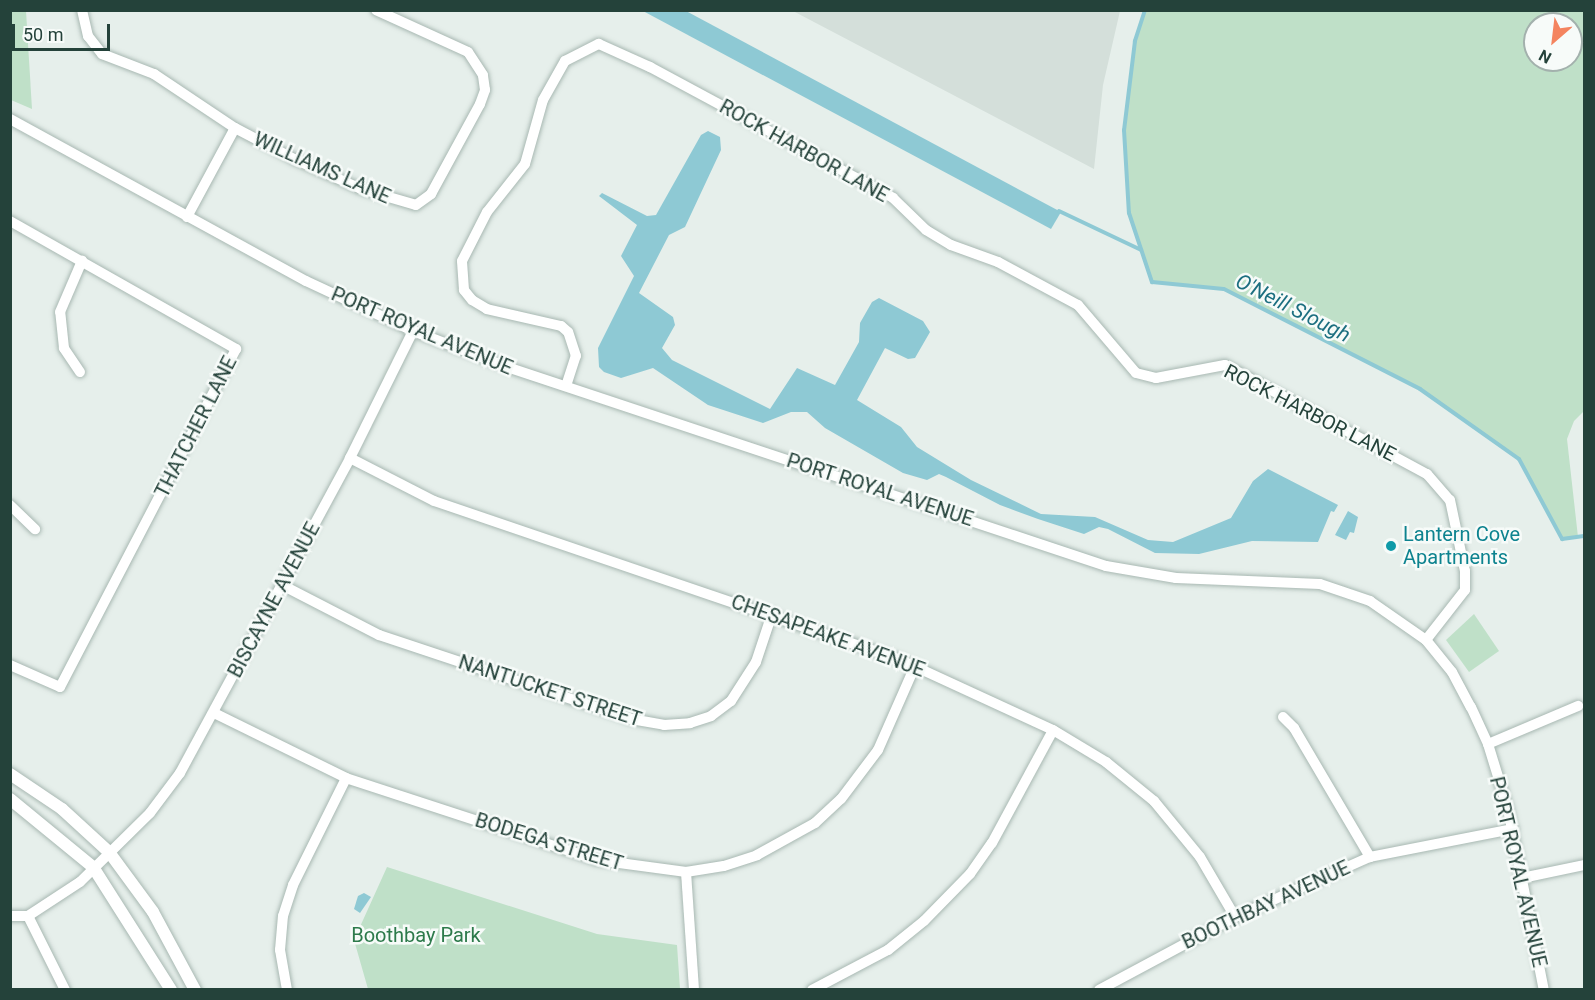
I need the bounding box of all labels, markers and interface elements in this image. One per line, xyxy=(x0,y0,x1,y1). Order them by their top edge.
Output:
scale bar xyxy=(15,12,112,50)
north arrow xyxy=(1523,12,1583,72)
text: 50 m xyxy=(23,24,63,45)
text: N xyxy=(1536,46,1555,68)
street label: ROCK HARBOR LANE xyxy=(715,95,893,207)
street label: WILLIAMS LANE xyxy=(250,127,394,209)
water label: O'Neill Slough xyxy=(1231,268,1355,348)
street label: PORT ROYAL AVENUE xyxy=(327,282,517,380)
street label: THATCHER LANE xyxy=(150,352,242,502)
street label: ROCK HARBOR LANE xyxy=(1220,359,1400,467)
street label: PORT ROYAL AVENUE xyxy=(783,448,977,532)
street label: BISCAYNE AVENUE xyxy=(223,518,325,682)
place label: Lantern Cove Apartments xyxy=(1403,522,1520,569)
marker: Lantern Cove Apartments xyxy=(1384,539,1398,553)
street label: CHESAPEAKE AVENUE xyxy=(728,590,928,682)
street label: NANTUCKET STREET xyxy=(455,650,645,732)
street label: PORT ROYAL AVENUE xyxy=(1484,774,1552,970)
street label: BODEGA STREET xyxy=(472,808,626,876)
street label: BOOTHBAY AVENUE xyxy=(1178,856,1354,954)
park label: Boothbay Park xyxy=(351,923,481,947)

